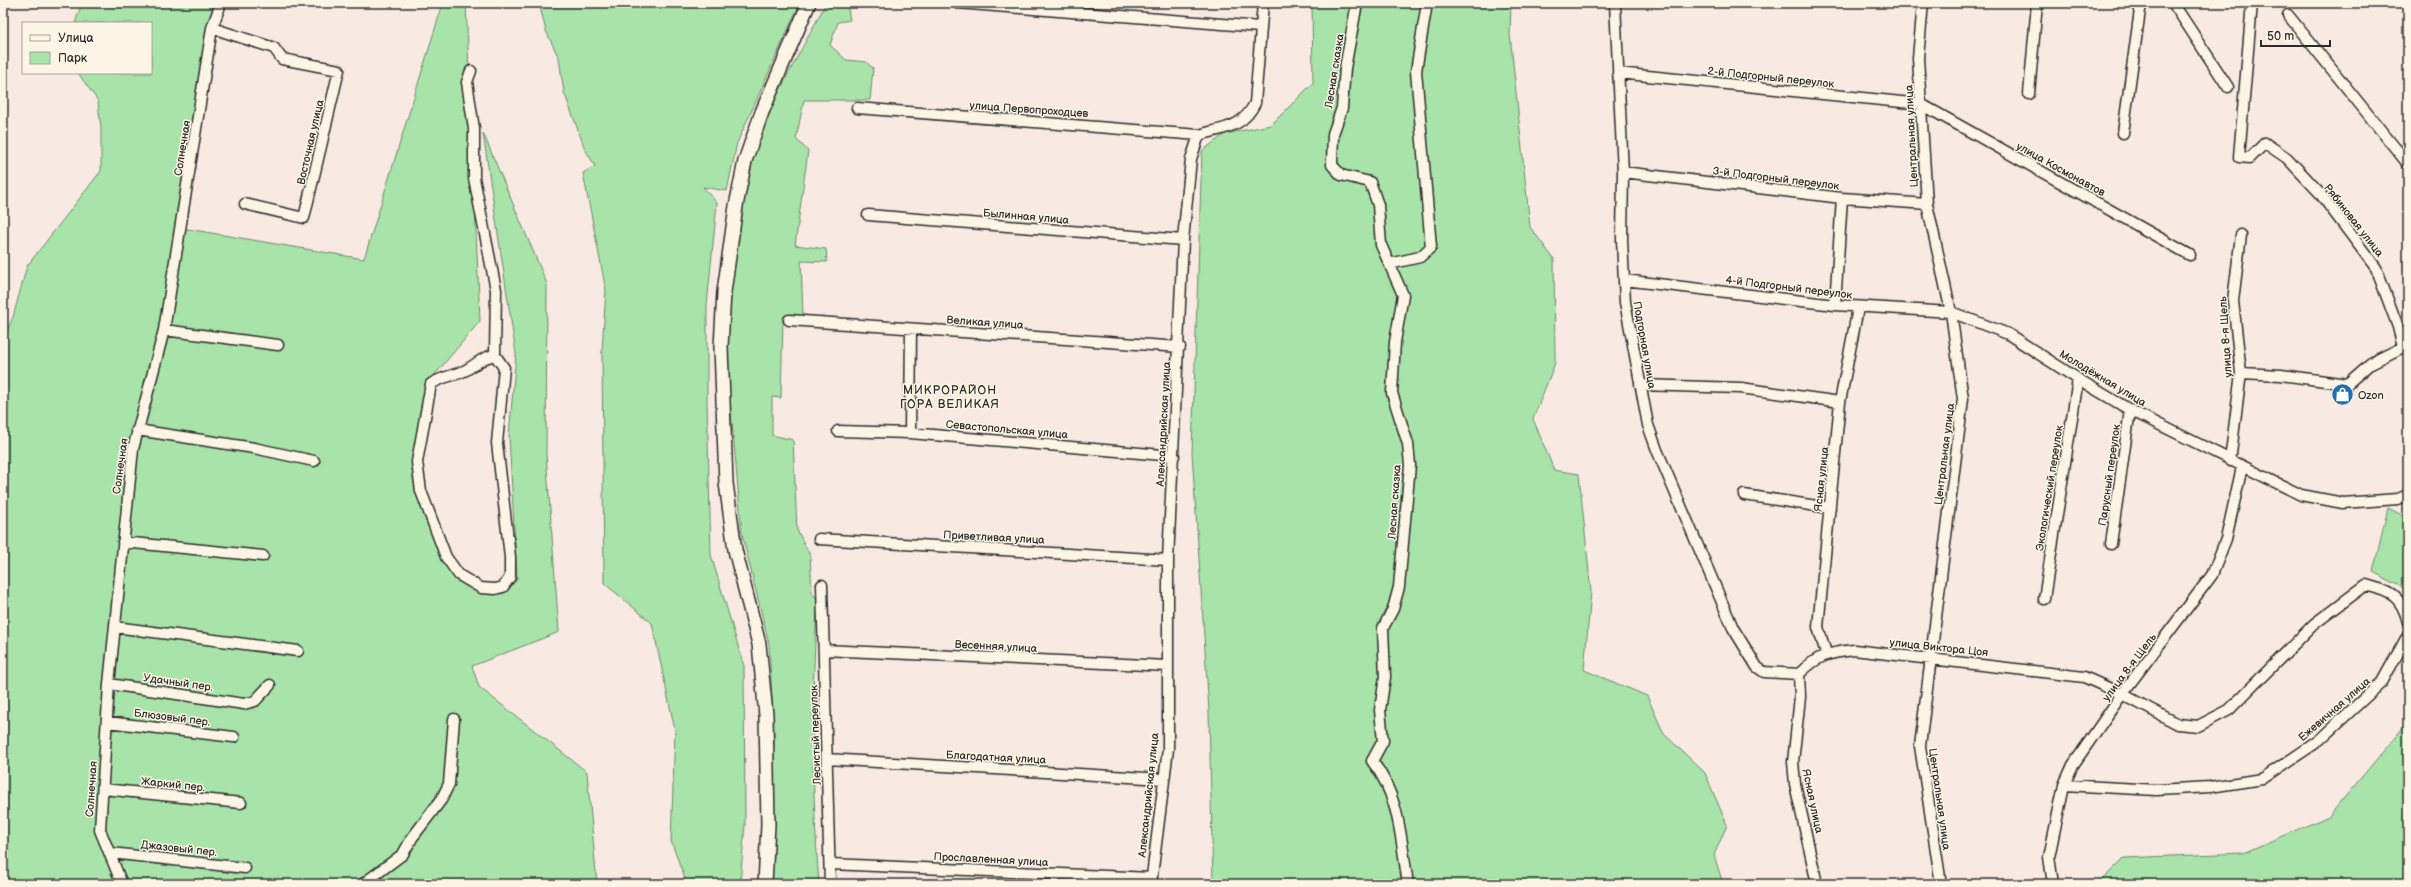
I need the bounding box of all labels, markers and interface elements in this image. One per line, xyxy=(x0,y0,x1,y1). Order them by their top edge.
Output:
legend xyxy=(22,22,152,74)
scale bar xyxy=(2261,22,2330,48)
text: 50 m xyxy=(2267,29,2294,44)
text: Улица xyxy=(58,31,94,46)
street label: Лесная сказка xyxy=(1322,32,1347,110)
text: Парк xyxy=(58,51,88,66)
street label: 2-й Подгорный переулок xyxy=(1707,64,1835,91)
street label: Центральная улица xyxy=(1902,84,1921,188)
street label: Восточная улица xyxy=(294,98,327,186)
street label: улица Первопроходцев xyxy=(969,99,1089,120)
street label: Солнечная xyxy=(172,119,193,177)
street label: улица Космонавтов xyxy=(2014,140,2108,199)
street label: 3-й Подгорный переулок xyxy=(1712,164,1840,193)
street label: Рябиновая улица xyxy=(2321,181,2386,260)
street label: Былинная улица xyxy=(982,206,1070,227)
street label: 4-й Подгорный переулок xyxy=(1725,273,1853,302)
street label: улица 8-я Щель xyxy=(2216,295,2235,378)
street label: Подгорная улица xyxy=(1630,300,1659,390)
street label: Великая улица xyxy=(946,313,1024,332)
street label: Молодёжная улица xyxy=(2057,347,2149,410)
street label: Александрийская улица xyxy=(1154,361,1173,488)
shop icon: Ozon xyxy=(2330,382,2356,408)
district label: МИКРОРАЙОН ГОРА ВЕЛИКАЯ xyxy=(900,383,1000,412)
place label: Ozon xyxy=(2358,389,2384,402)
street label: Центральная улица xyxy=(1932,402,1957,506)
street label: Севастопольская улица xyxy=(945,418,1069,441)
street label: Парусный переулок xyxy=(2096,423,2123,527)
street label: Экологический переулок xyxy=(2033,424,2066,552)
street label: Солнечная xyxy=(110,437,131,495)
street label: Ясная улица xyxy=(1812,445,1831,512)
street label: Лесная сказка xyxy=(1385,464,1404,541)
street label: Приветливая улица xyxy=(943,528,1046,547)
street label: улица 8-я Щель xyxy=(2100,630,2159,704)
street label: улица Виктора Цоя xyxy=(1889,636,1989,659)
street label: Весенняя улица xyxy=(954,638,1038,655)
street label: Удачный пер. xyxy=(142,671,214,694)
street label: Ежевичная улица xyxy=(2296,674,2373,744)
street label: Лесистый переулок xyxy=(807,685,824,786)
street label: Блюзовый пер. xyxy=(133,706,211,729)
street label: Александрийская улица xyxy=(1135,732,1162,859)
street label: Центральная улица xyxy=(1926,747,1953,851)
street label: Благодатная улица xyxy=(946,748,1047,767)
street label: Солнечная xyxy=(83,761,100,818)
street label: Ясная улица xyxy=(1799,768,1826,835)
street label: Жаркий пер. xyxy=(140,775,206,794)
street label: Джазовый пер. xyxy=(140,838,218,859)
street label: Прославленная улица xyxy=(933,850,1049,869)

